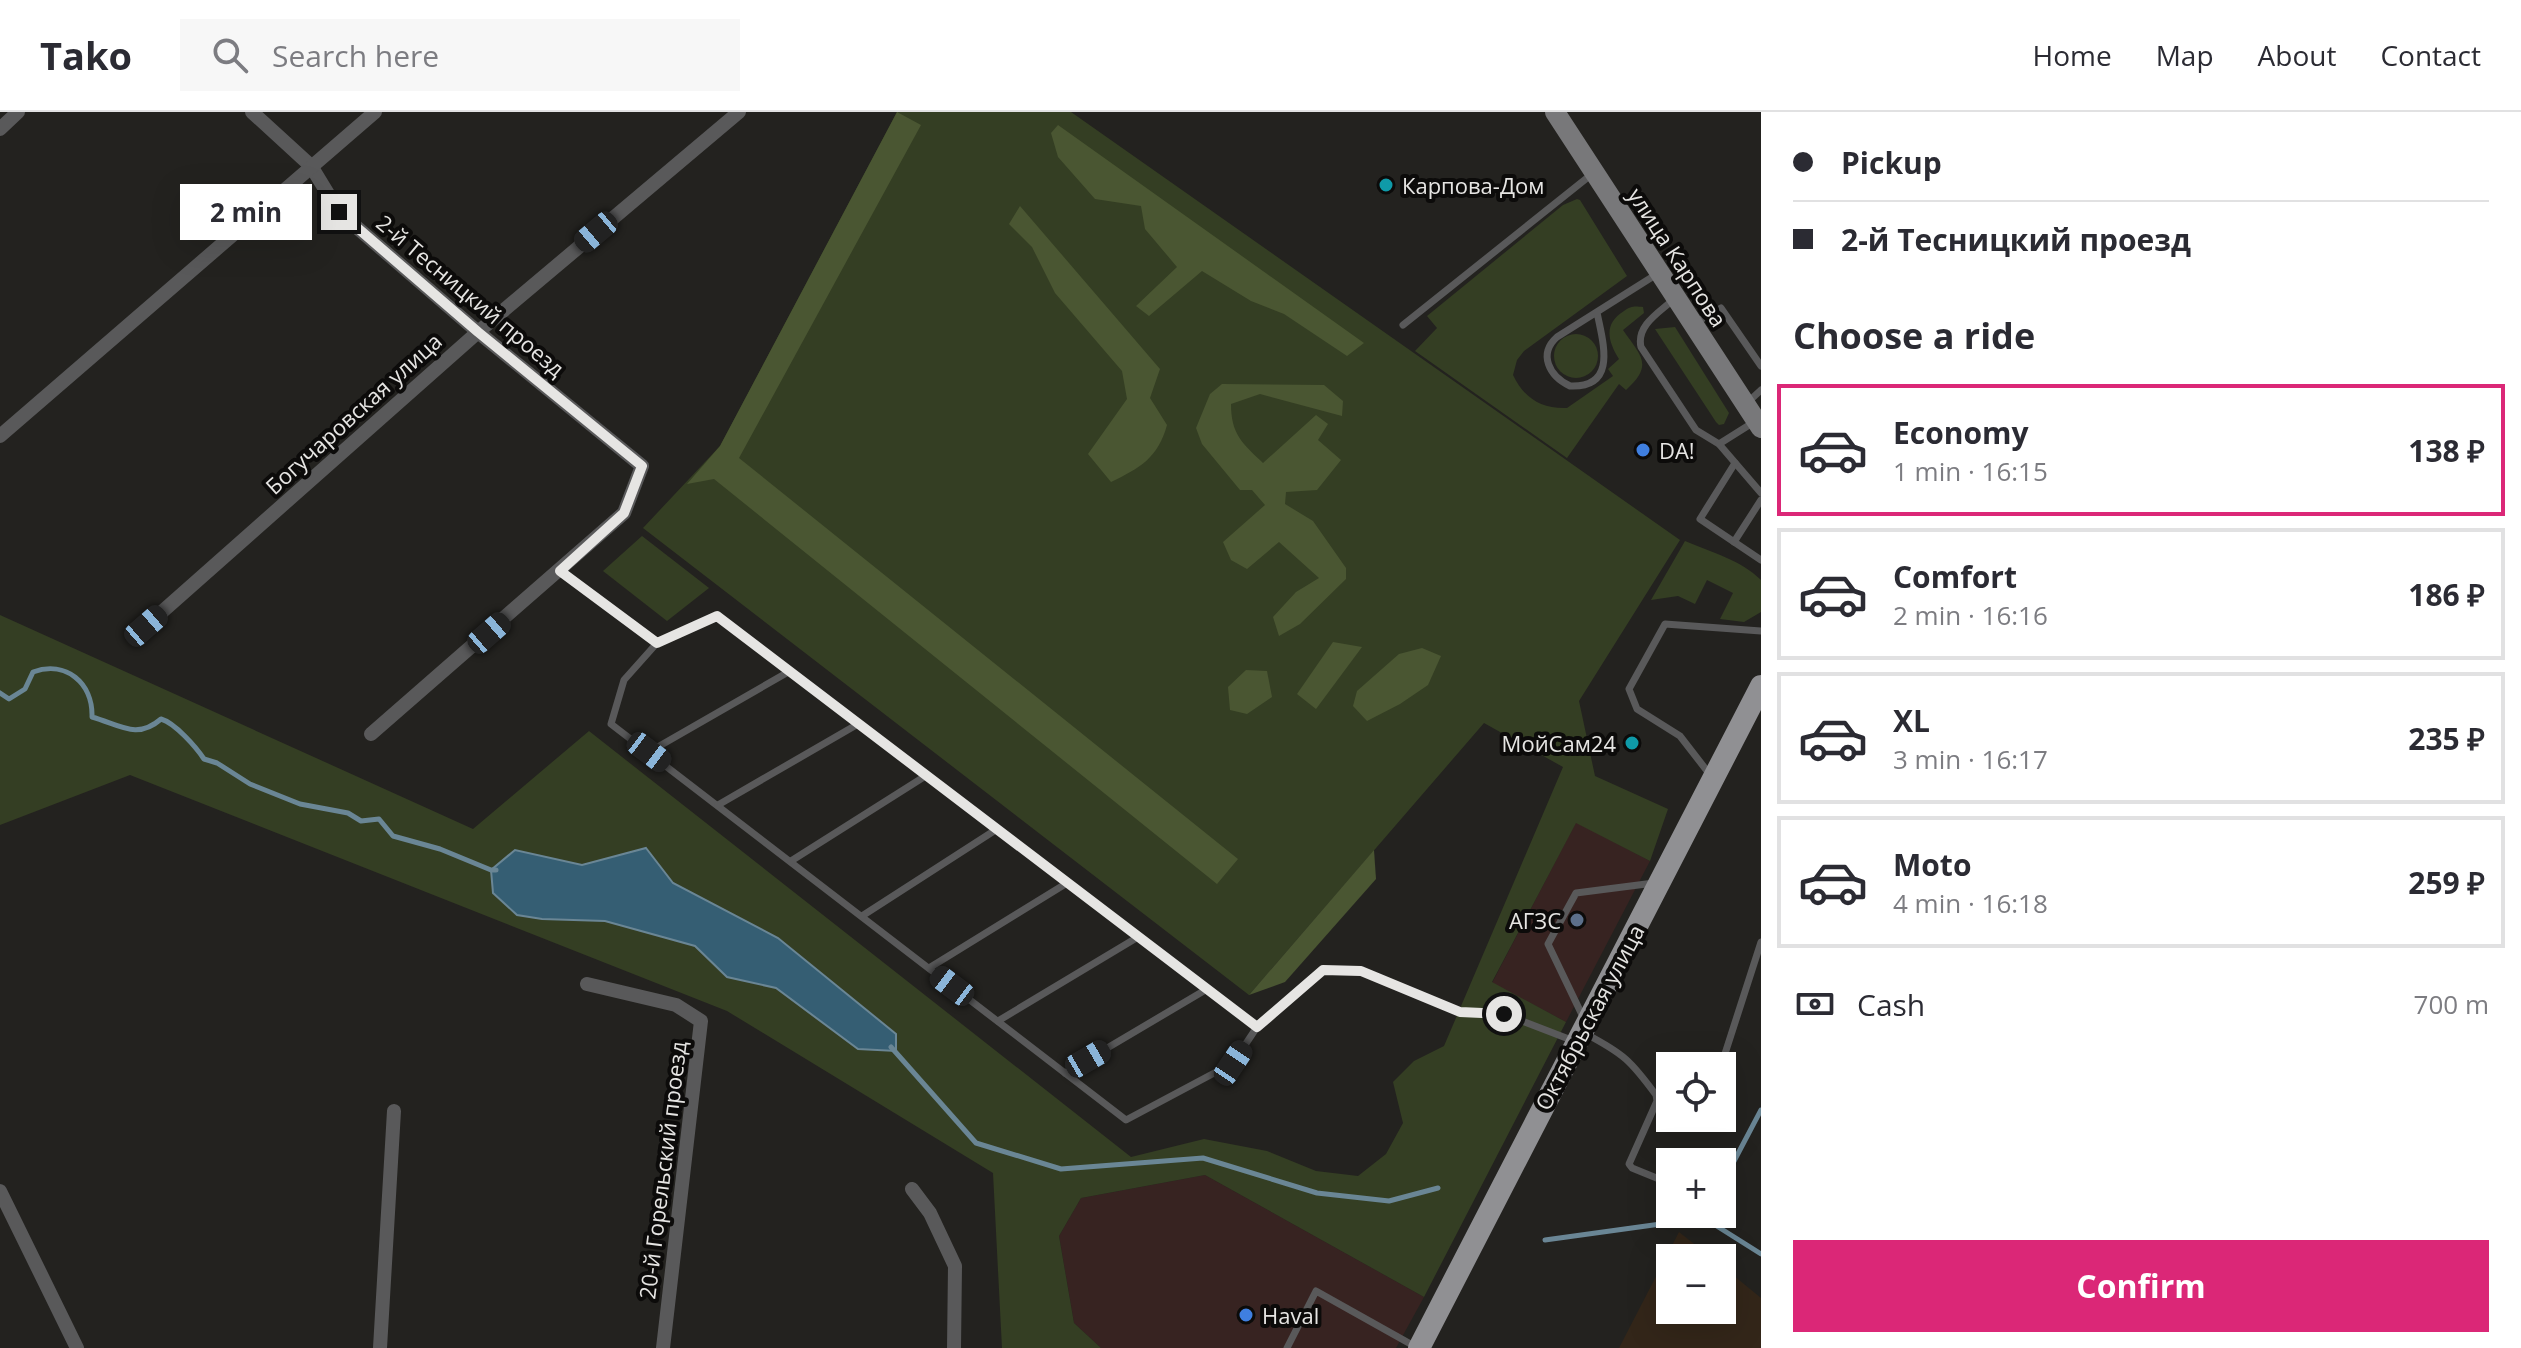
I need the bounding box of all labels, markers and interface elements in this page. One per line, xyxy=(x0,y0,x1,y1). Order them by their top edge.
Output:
search box xyxy=(180,19,740,91)
text: Tako xyxy=(40,29,132,81)
icon: search xyxy=(208,33,252,77)
text: Search here xyxy=(272,35,439,76)
text: Home xyxy=(2033,36,2112,74)
text: Map xyxy=(2156,36,2214,74)
text: About xyxy=(2258,36,2336,74)
text: Contact xyxy=(2380,36,2481,74)
text: Pickup xyxy=(1841,142,1942,183)
place label: Карпова-Дом xyxy=(1402,170,1544,200)
marker: Карпова-Дом xyxy=(1377,176,1395,194)
street label: улица Карпова xyxy=(1622,182,1734,332)
callout: 2 min xyxy=(179,184,311,240)
text: 2 min xyxy=(210,194,282,230)
route end xyxy=(321,194,357,230)
street label: 2-й Тесницкий проезд xyxy=(371,207,572,383)
car xyxy=(570,207,622,257)
text: 2-й Тесницкий проезд xyxy=(1841,219,2191,260)
text: Choose a ride xyxy=(1793,311,2035,360)
street label: Богучаровская улица xyxy=(258,326,448,500)
text: Economy xyxy=(1893,412,2029,453)
icon: car xyxy=(1797,414,1869,486)
text: 138 ₽ xyxy=(2408,430,2485,471)
place label: DA! xyxy=(1659,435,1695,465)
marker: DA! xyxy=(1634,441,1652,459)
text: 1 min · 16:15 xyxy=(1893,453,2048,489)
text: Comfort xyxy=(1893,556,2017,597)
icon: car xyxy=(1797,558,1869,630)
text: 186 ₽ xyxy=(2408,574,2485,615)
text: 2 min · 16:16 xyxy=(1893,597,2048,633)
car xyxy=(120,601,172,651)
car xyxy=(463,608,515,658)
text: XL xyxy=(1893,700,1930,741)
icon: car xyxy=(1797,702,1869,774)
text: 235 ₽ xyxy=(2408,718,2485,759)
car xyxy=(623,728,675,776)
place label: МойСам24 xyxy=(1502,728,1616,758)
marker: МойСам24 xyxy=(1623,734,1641,752)
text: 3 min · 16:17 xyxy=(1893,741,2048,777)
text: Moto xyxy=(1893,844,1971,885)
icon: car xyxy=(1797,846,1869,918)
text: 259 ₽ xyxy=(2408,862,2485,903)
text: 4 min · 16:18 xyxy=(1893,885,2048,921)
place label: АГЗС xyxy=(1509,905,1561,935)
marker: АГЗС xyxy=(1568,911,1586,929)
street label: Октябрьская улица xyxy=(1527,919,1651,1115)
car xyxy=(926,962,978,1010)
icon: cash xyxy=(1793,982,1837,1026)
text: Cash xyxy=(1857,984,1925,1025)
text: 700 m xyxy=(2414,986,2489,1022)
route start xyxy=(1486,996,1522,1032)
car xyxy=(1210,1036,1256,1090)
car xyxy=(1061,1037,1115,1081)
street label: 20-й Горельский проезд xyxy=(631,1039,693,1301)
map controls xyxy=(1656,1052,1736,1324)
button: locate xyxy=(1656,1052,1736,1132)
button: + xyxy=(1656,1148,1736,1228)
button: Confirm xyxy=(1793,1240,2489,1332)
button: − xyxy=(1656,1244,1736,1324)
place label: Haval xyxy=(1262,1300,1319,1330)
marker: Haval xyxy=(1237,1306,1255,1324)

